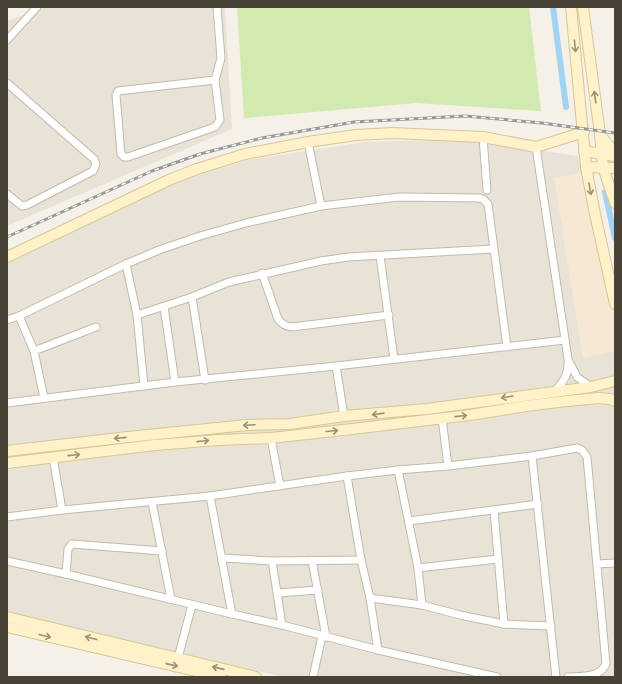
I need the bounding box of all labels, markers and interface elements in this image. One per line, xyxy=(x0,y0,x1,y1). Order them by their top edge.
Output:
one-way arrow xyxy=(571,39,579,52)
one-way arrow xyxy=(591,91,599,104)
one-way arrow xyxy=(586,182,594,195)
one-way arrow xyxy=(501,393,514,401)
one-way arrow xyxy=(372,410,385,417)
one-way arrow xyxy=(454,412,467,420)
one-way arrow xyxy=(243,422,256,429)
one-way arrow xyxy=(325,427,338,434)
one-way arrow xyxy=(114,434,127,442)
one-way arrow xyxy=(196,438,209,445)
one-way arrow xyxy=(67,451,80,459)
one-way arrow xyxy=(38,633,51,640)
one-way arrow xyxy=(85,634,98,641)
one-way arrow xyxy=(165,662,178,670)
one-way arrow xyxy=(212,663,225,671)

